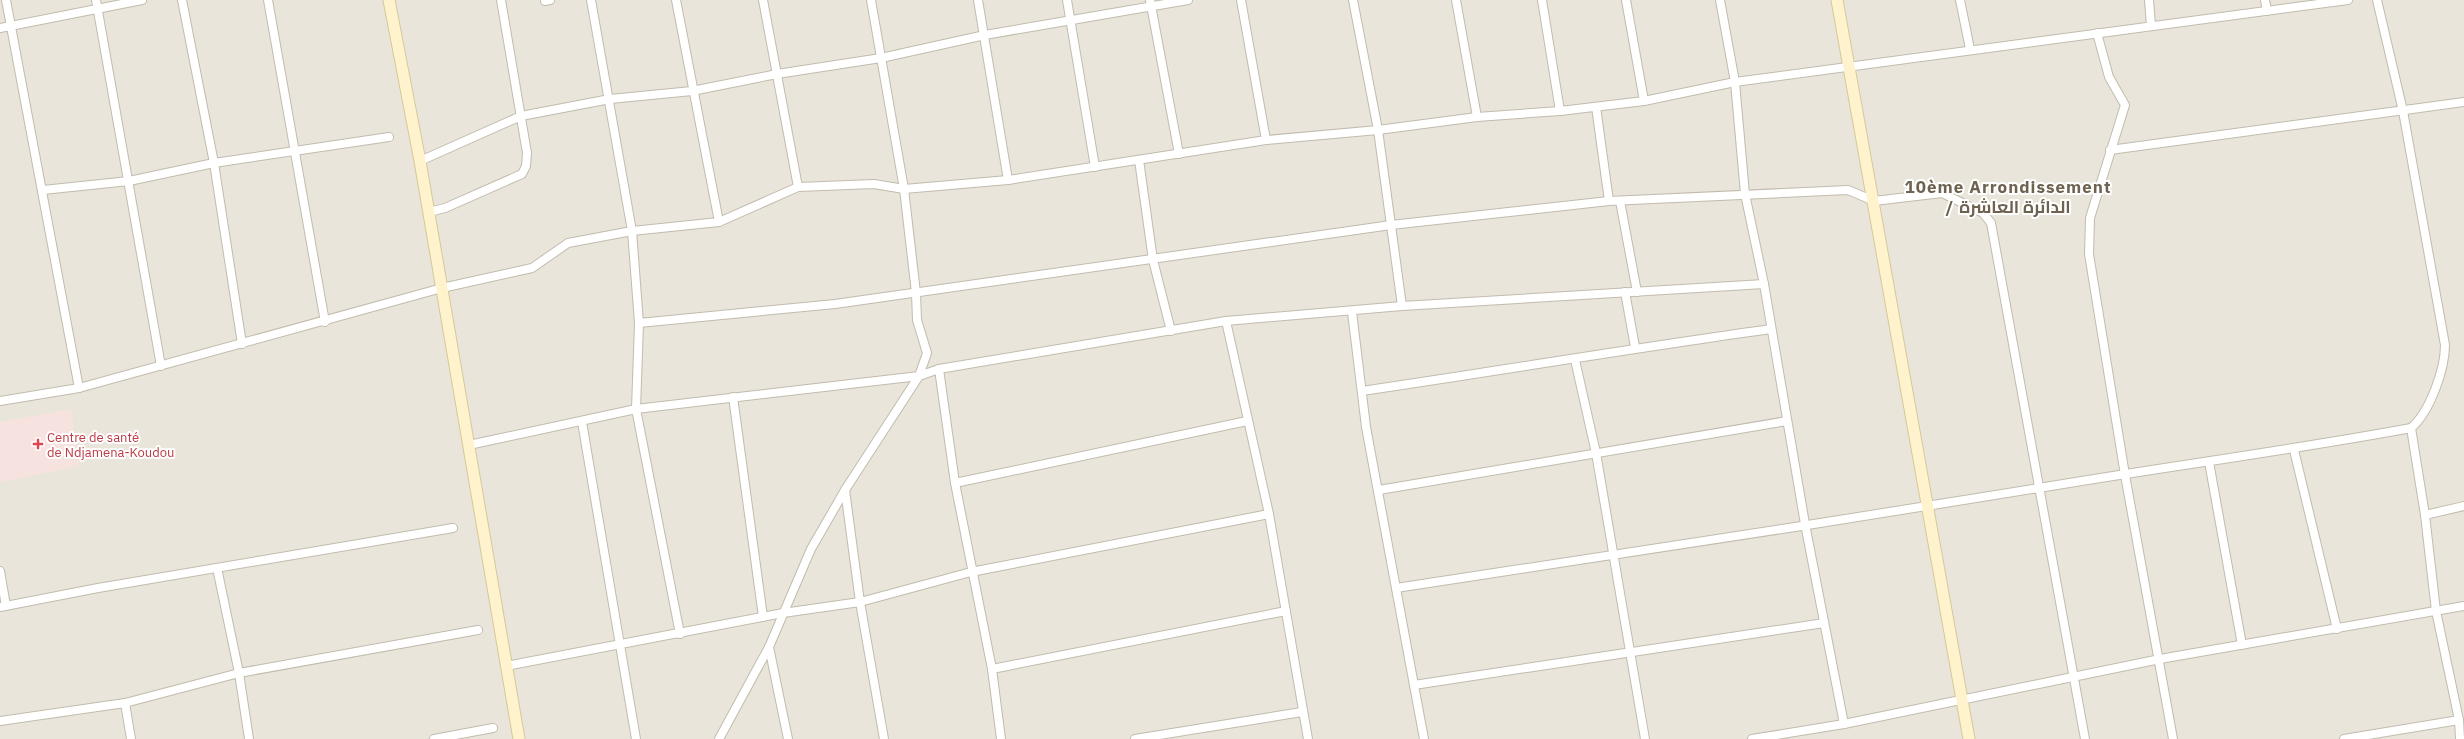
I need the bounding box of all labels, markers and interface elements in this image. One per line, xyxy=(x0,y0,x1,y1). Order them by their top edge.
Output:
district label: 10ème Arrondissement / الدائرة العاشرة xyxy=(1905,176,2111,218)
place label: Centre de santé de Ndjamena-Koudou xyxy=(47,429,174,461)
marker: Centre de santé de Ndjamena-Koudou xyxy=(32,438,44,450)

